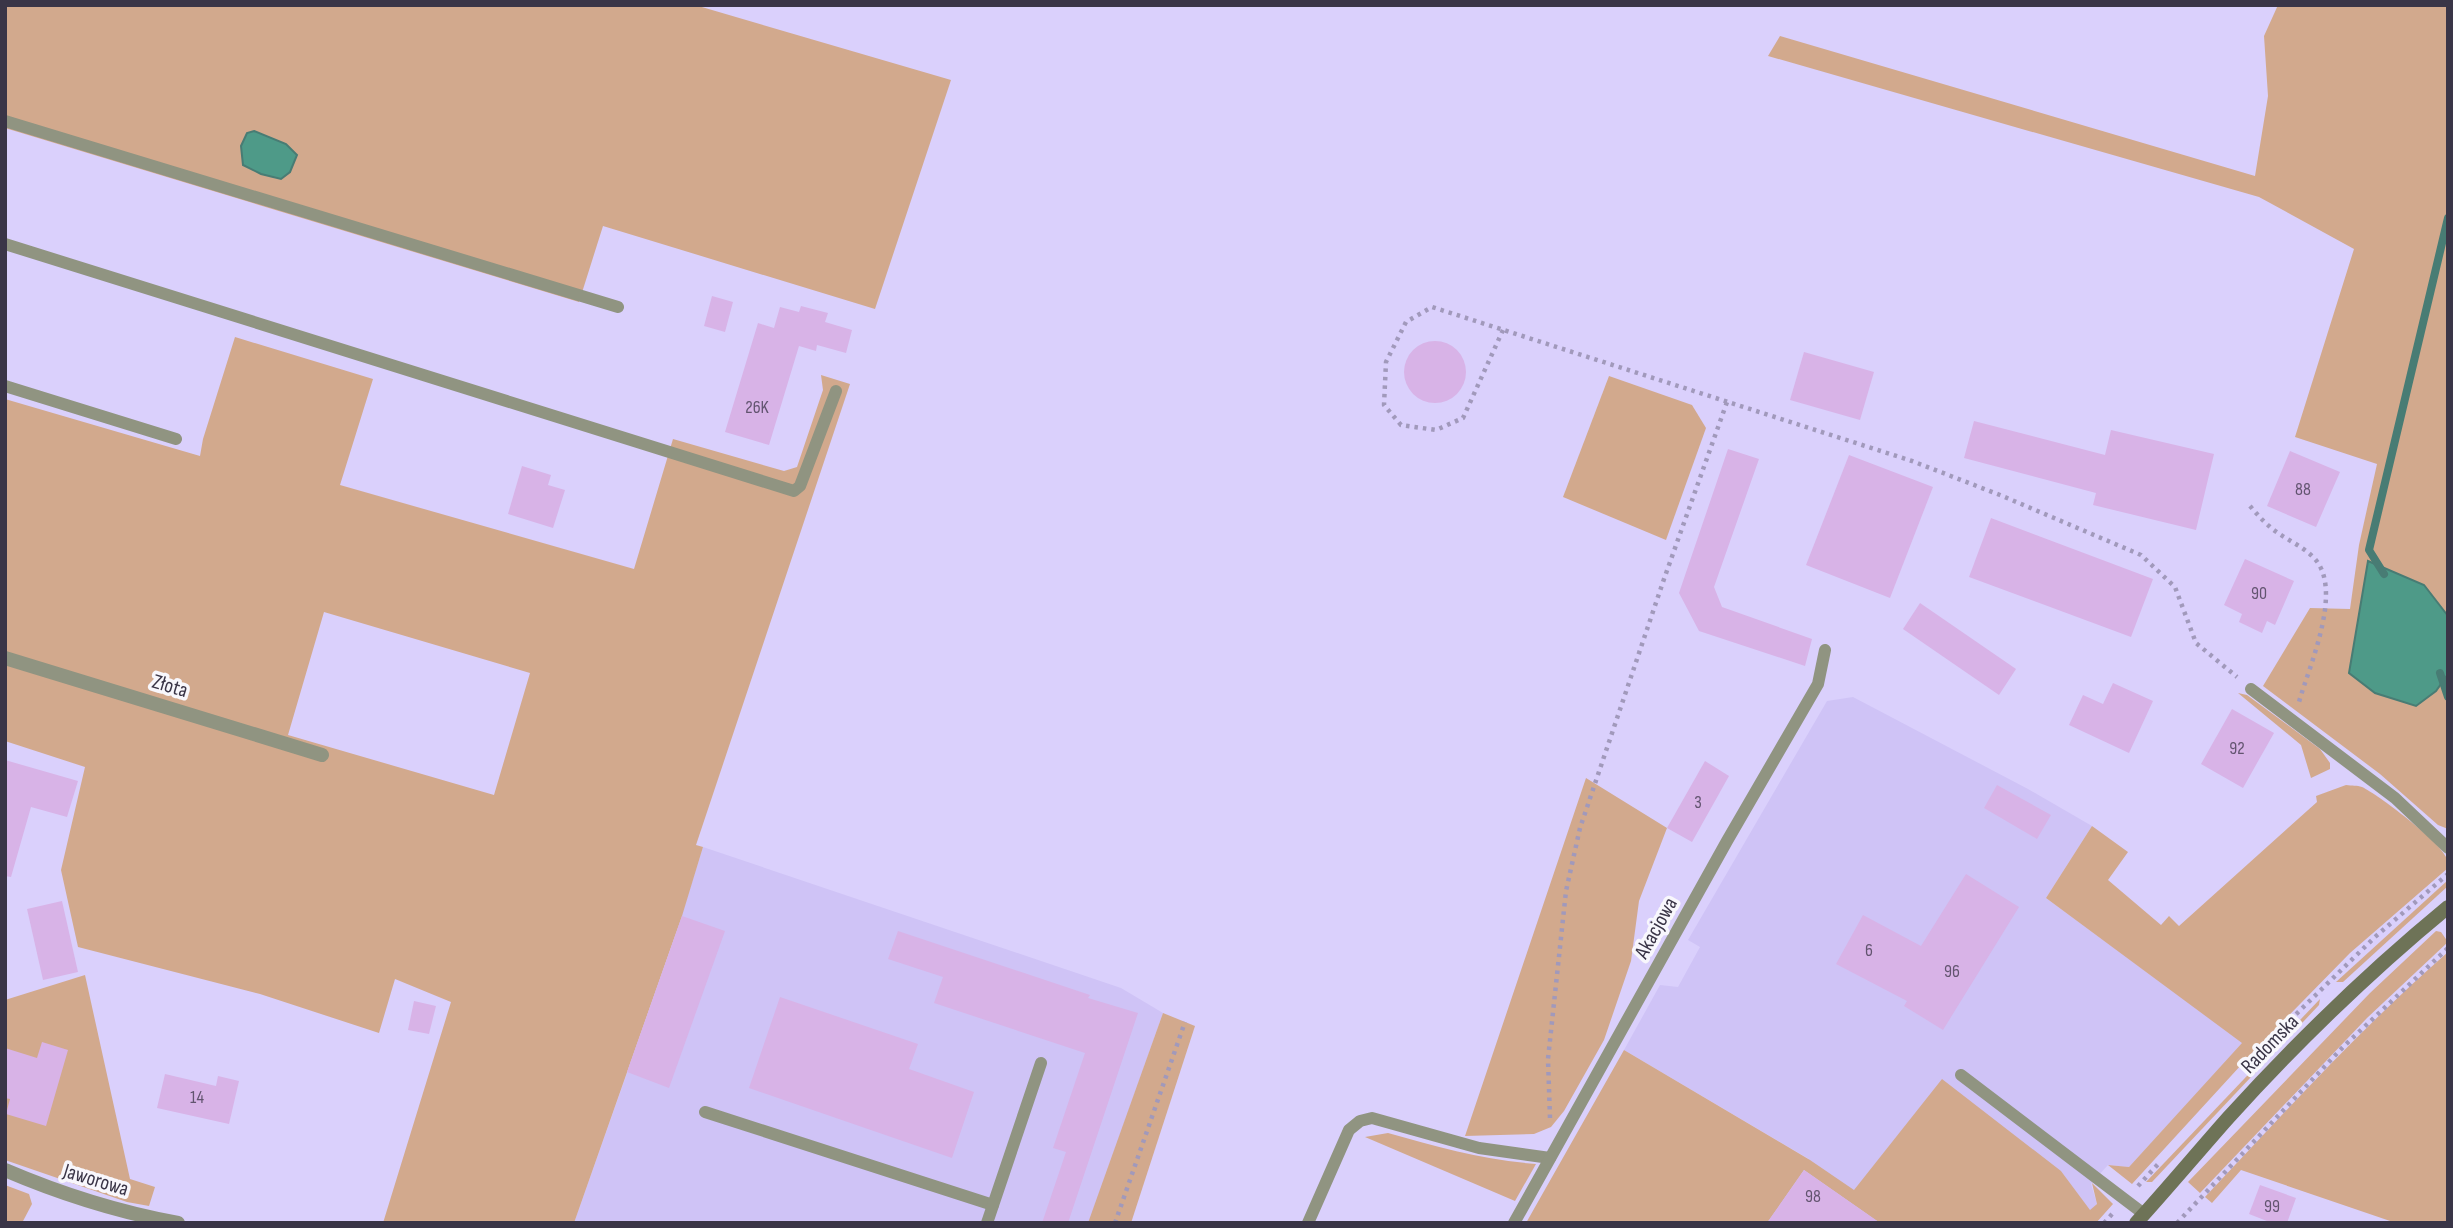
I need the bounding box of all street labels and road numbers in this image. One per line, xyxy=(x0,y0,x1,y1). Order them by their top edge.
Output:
street label: Złota xyxy=(149,669,191,703)
street label: Akacjowa xyxy=(1629,893,1683,964)
street label: Radomska xyxy=(2236,1009,2304,1079)
street label: Jaworowa xyxy=(60,1158,132,1202)

